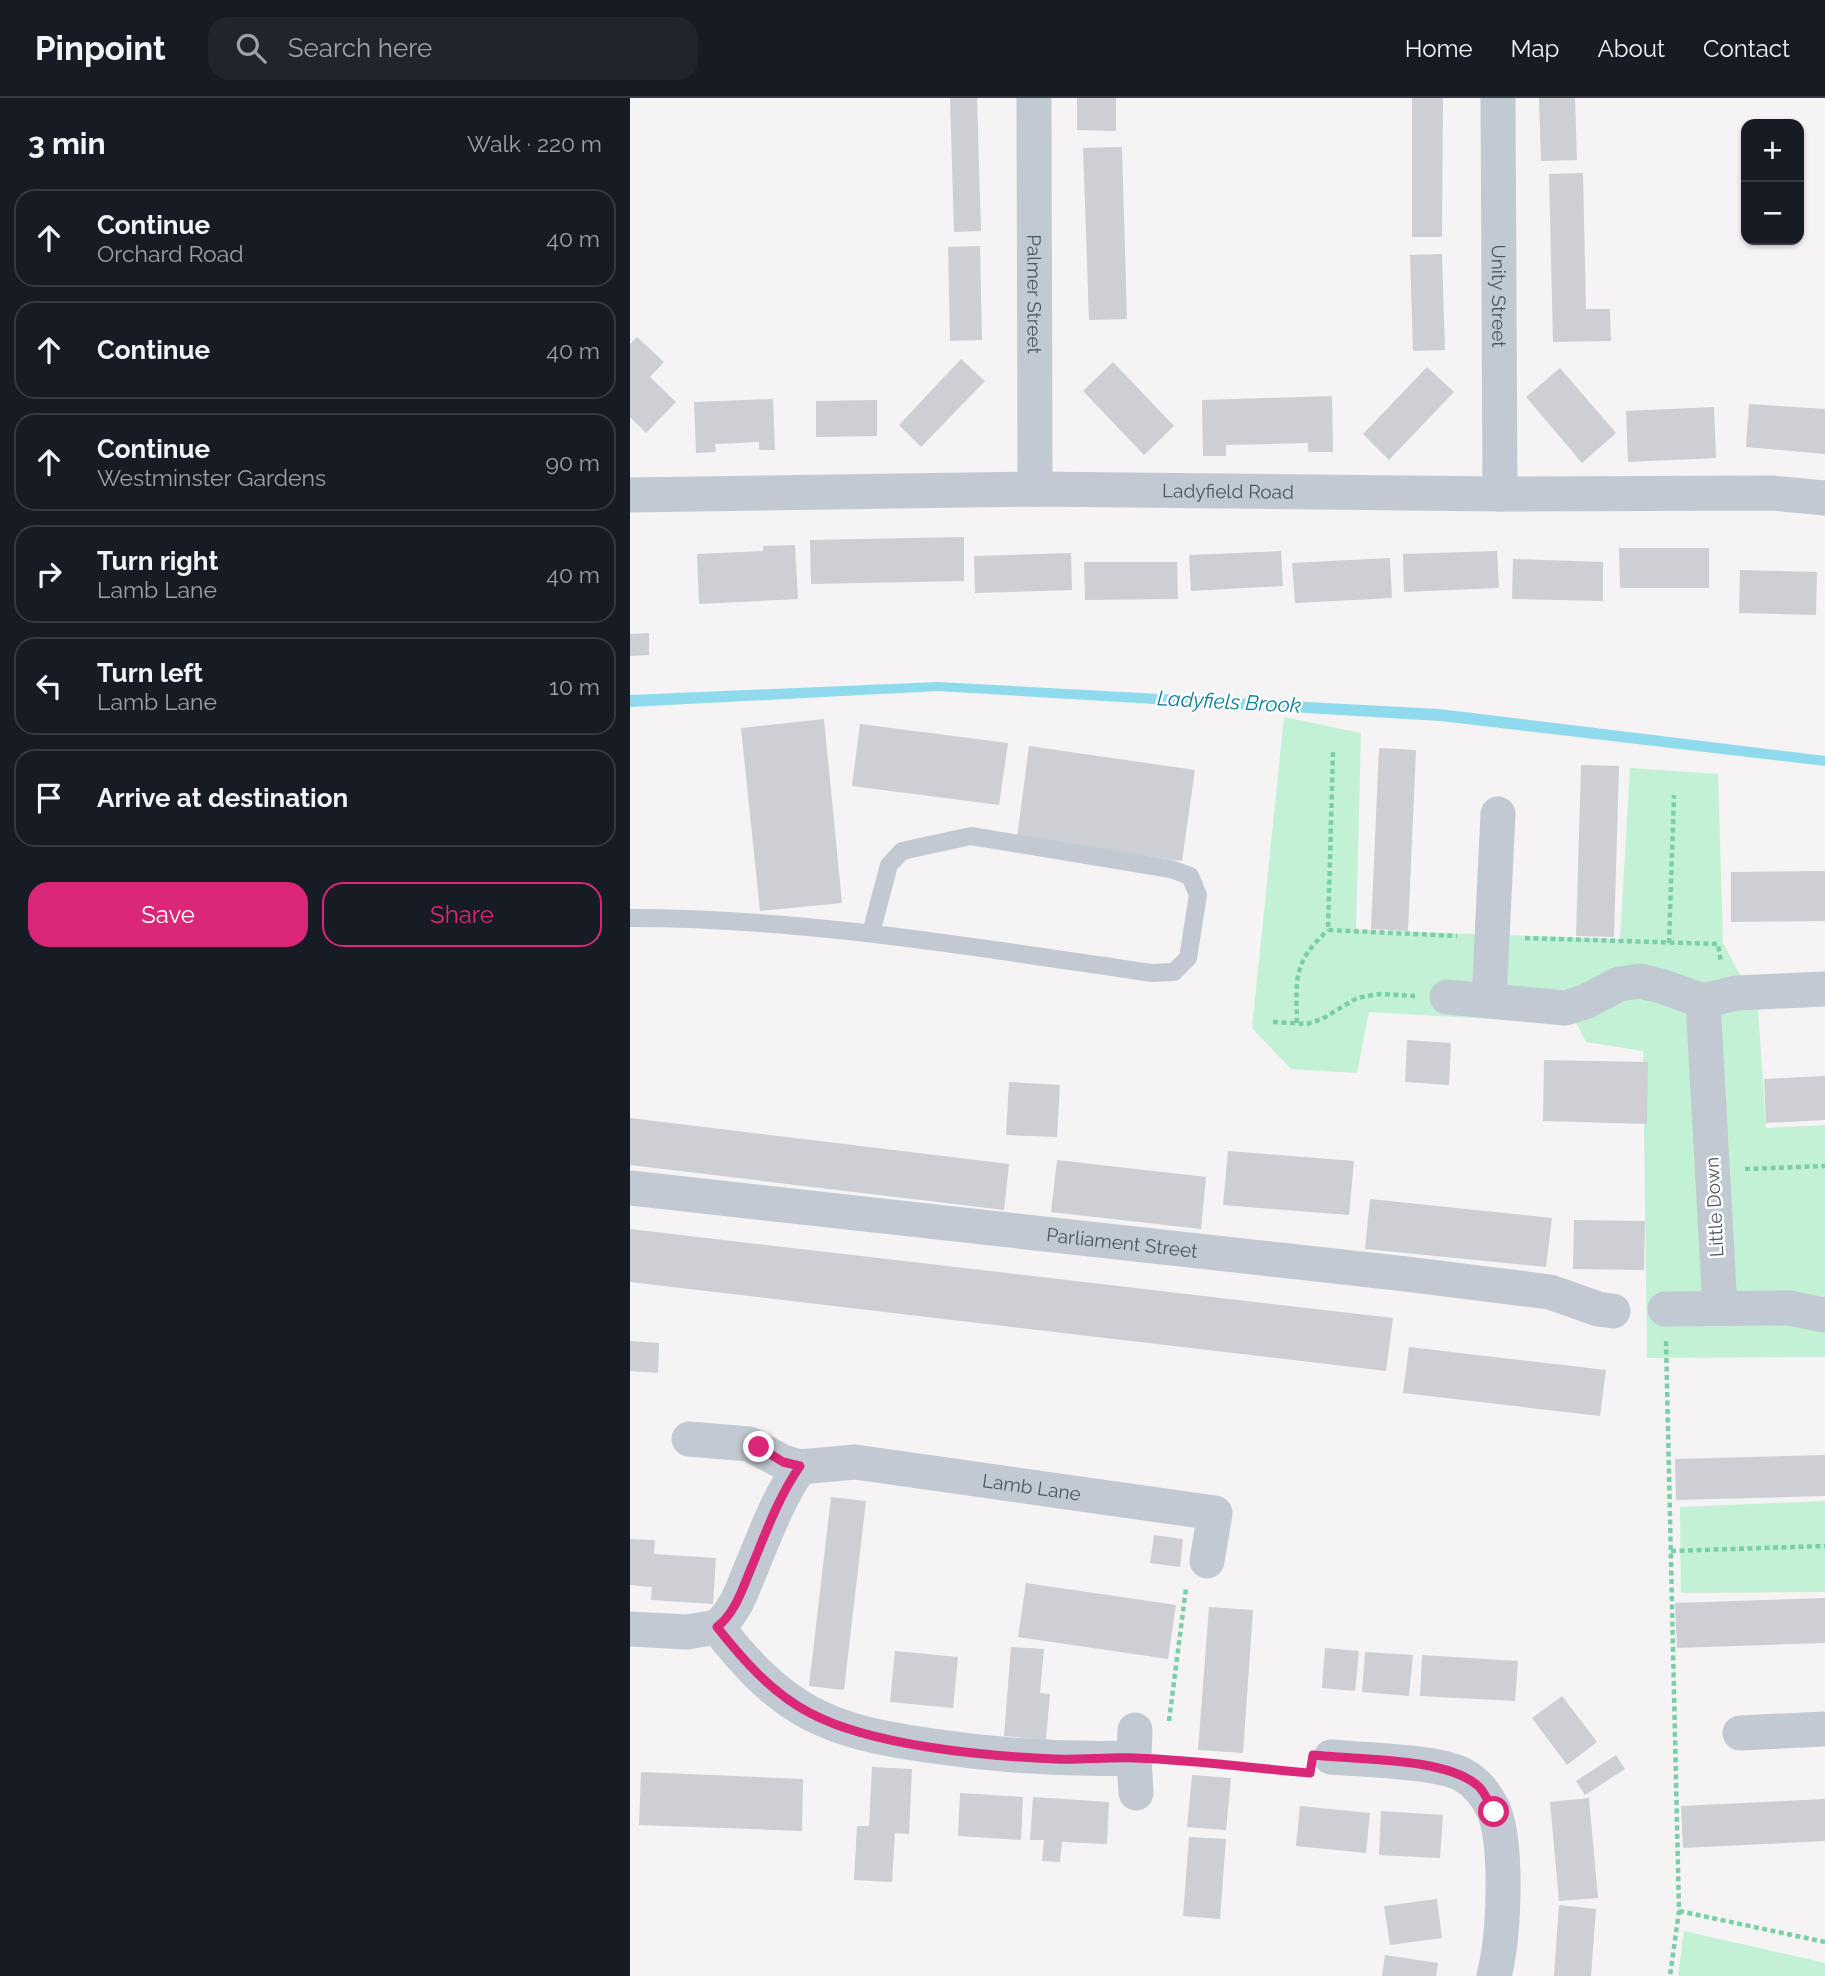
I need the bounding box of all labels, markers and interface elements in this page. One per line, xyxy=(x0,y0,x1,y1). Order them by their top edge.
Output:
search box xyxy=(208,17,698,80)
text: Pinpoint xyxy=(35,29,166,68)
icon: search xyxy=(232,29,270,67)
text: Search here xyxy=(288,33,432,63)
text: Home xyxy=(1405,34,1473,63)
text: Map xyxy=(1511,34,1559,63)
text: About xyxy=(1597,34,1665,63)
text: Contact xyxy=(1703,34,1790,63)
map controls xyxy=(1741,119,1804,245)
button: + xyxy=(1741,119,1804,182)
text: 3 min xyxy=(28,126,106,161)
text: Walk · 220 m xyxy=(467,130,602,157)
button: − xyxy=(1741,182,1804,245)
text: Continue xyxy=(97,210,210,240)
icon: ahead xyxy=(30,219,68,257)
text: 40 m xyxy=(546,225,600,252)
street label: Palmer Street xyxy=(1023,234,1046,355)
text: Orchard Road xyxy=(97,240,244,267)
street label: Unity Street xyxy=(1488,244,1510,348)
icon: ahead xyxy=(30,331,68,369)
text: Continue xyxy=(97,335,210,365)
text: 40 m xyxy=(546,337,600,364)
text: Continue xyxy=(97,434,210,464)
icon: ahead xyxy=(30,443,68,481)
text: 90 m xyxy=(545,449,600,476)
text: Westminster Gardens xyxy=(97,464,326,491)
street label: Ladyfield Road xyxy=(1162,479,1294,503)
text: Turn right xyxy=(97,546,218,576)
icon: right xyxy=(30,555,68,593)
text: 40 m xyxy=(546,561,600,588)
text: Lamb Lane xyxy=(97,576,217,603)
text: Turn left xyxy=(97,658,203,688)
icon: left xyxy=(30,667,68,705)
text: 10 m xyxy=(549,673,600,700)
water label: Ladyfiels Brook xyxy=(1156,685,1302,718)
text: Lamb Lane xyxy=(97,688,217,715)
icon: arrive xyxy=(30,779,68,817)
text: Arrive at destination xyxy=(97,783,348,813)
button: Save xyxy=(28,882,308,947)
button: Share xyxy=(322,882,602,947)
street label: Little Down xyxy=(1700,1156,1728,1258)
street label: Parliament Street xyxy=(1045,1223,1199,1262)
route end xyxy=(743,1431,774,1462)
street label: Lamb Lane xyxy=(981,1469,1082,1505)
route start xyxy=(1478,1796,1509,1827)

